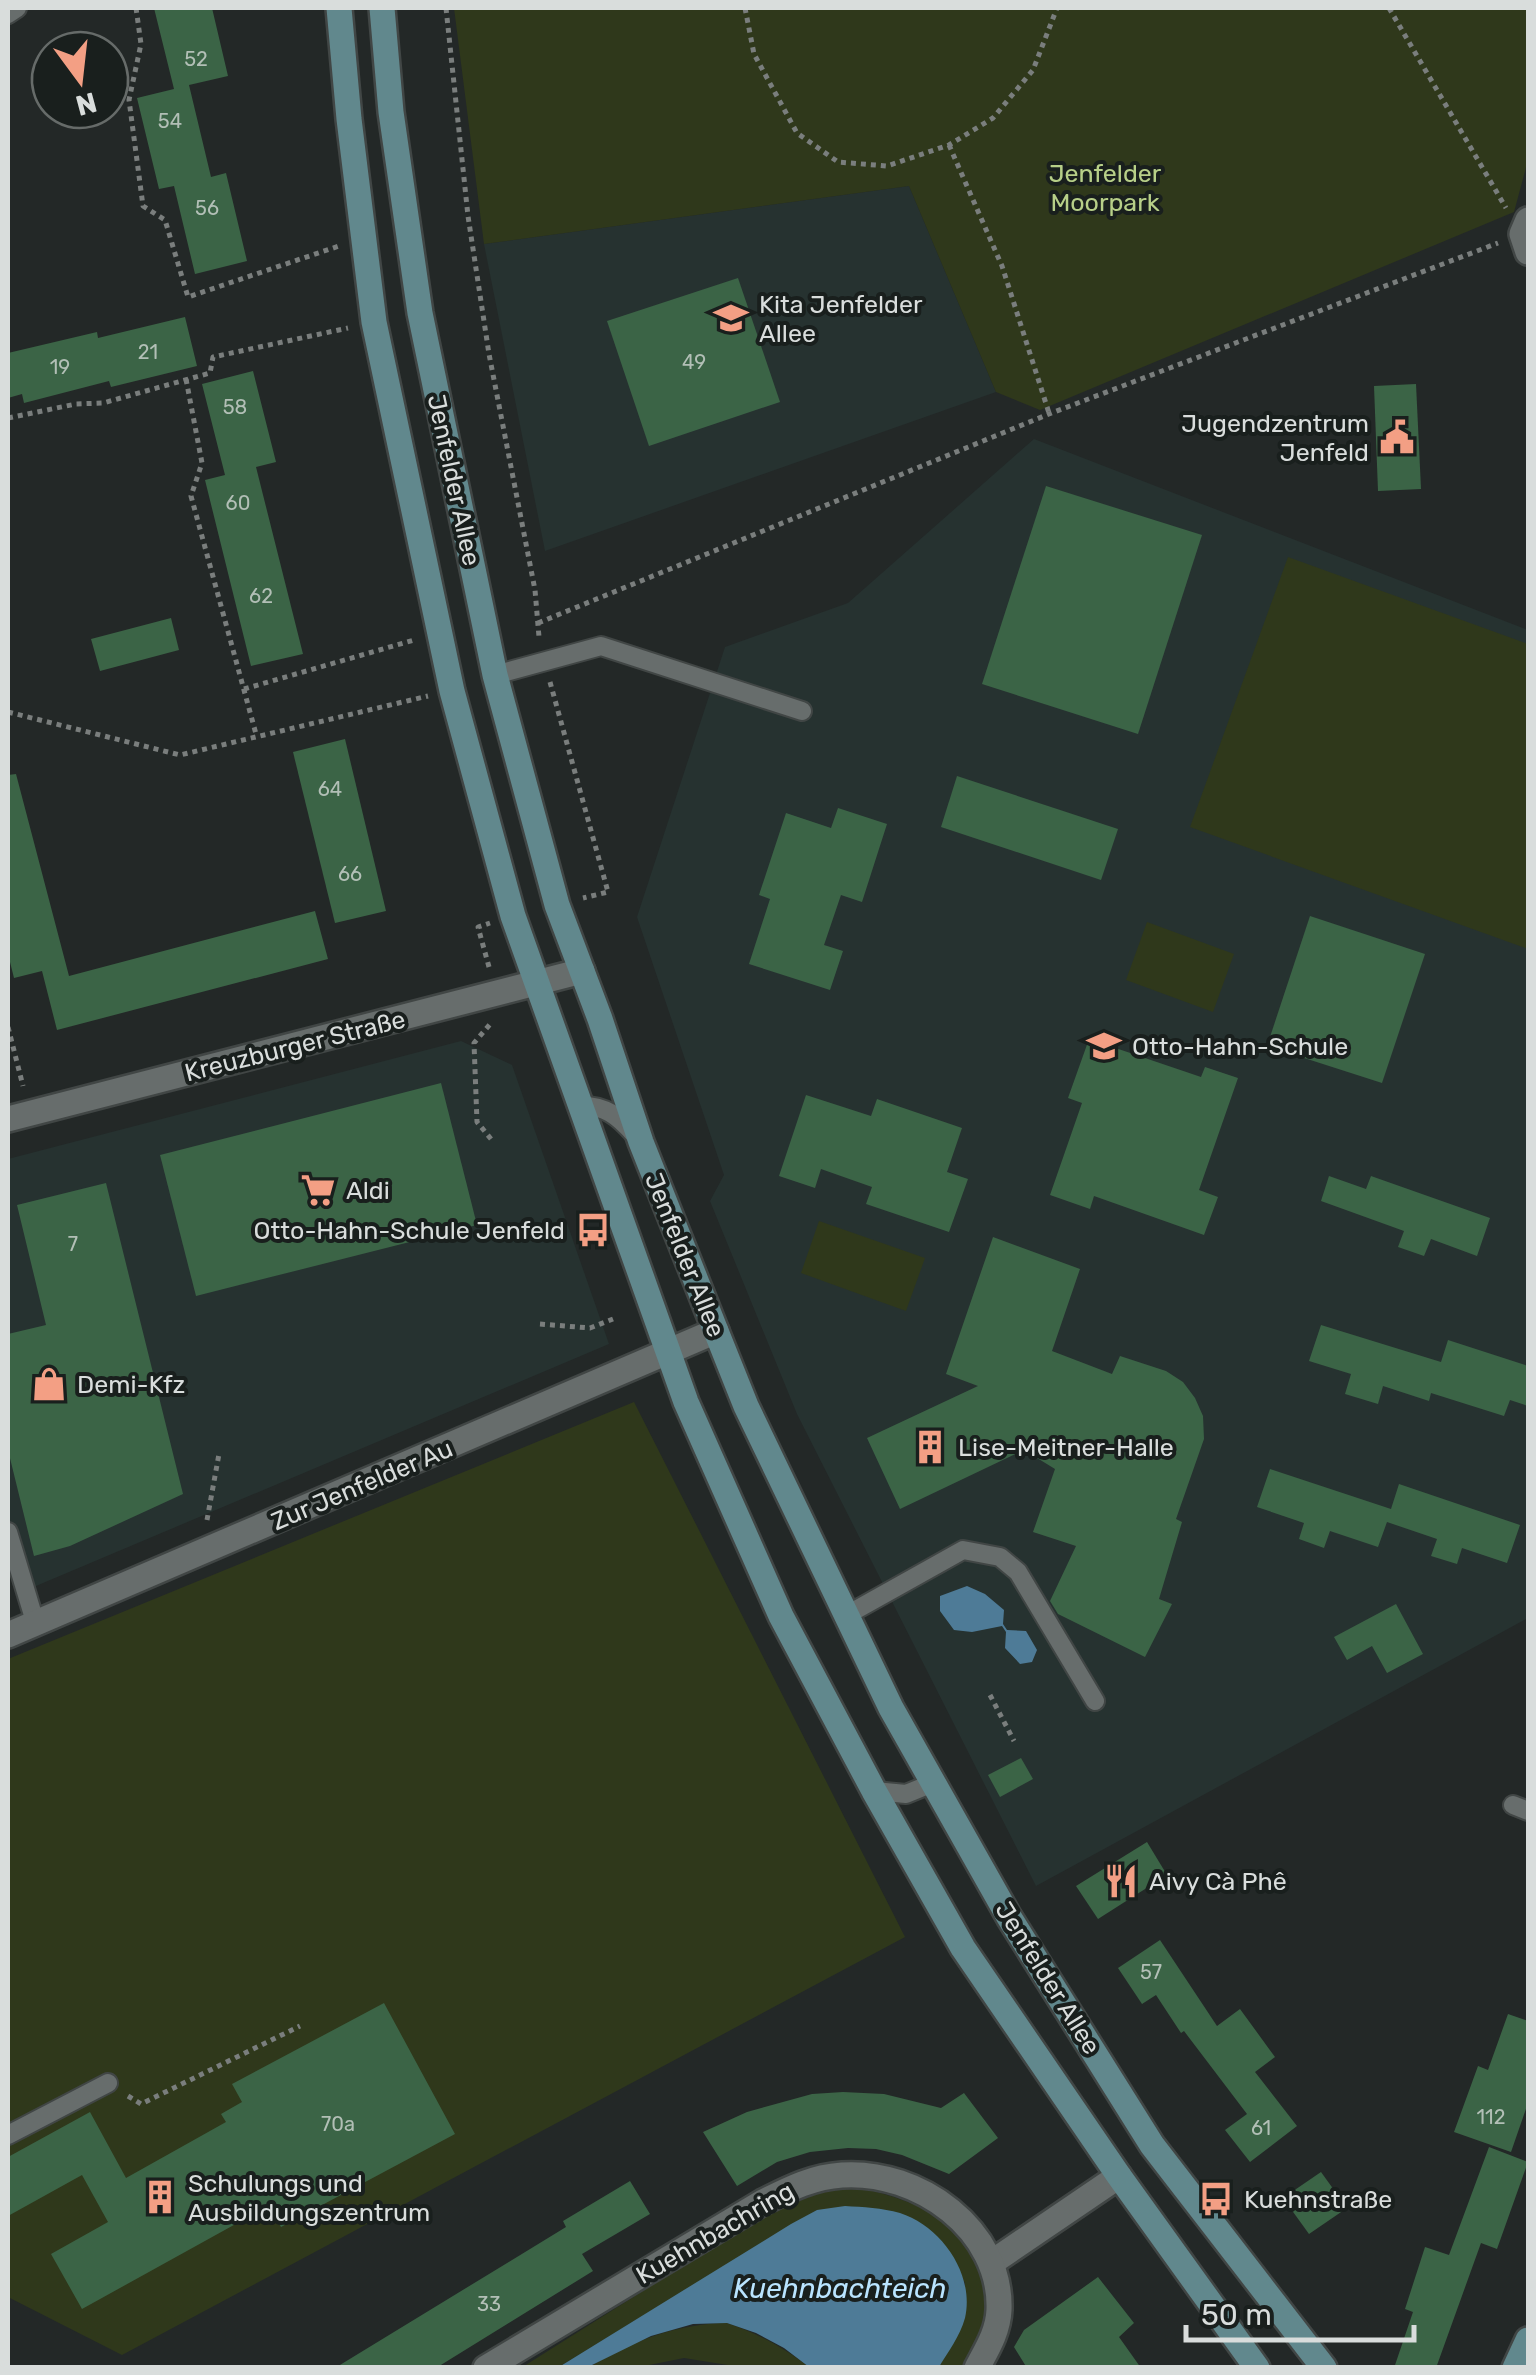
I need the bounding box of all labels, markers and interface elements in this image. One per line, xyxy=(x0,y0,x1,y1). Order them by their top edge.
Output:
north arrow xyxy=(30,30,130,130)
house number: 52 xyxy=(184,47,208,71)
text: N xyxy=(72,85,100,122)
house number: 54 xyxy=(158,109,182,133)
park label: Jenfelder Moorpark xyxy=(1049,159,1162,217)
house number: 56 xyxy=(195,196,219,220)
place label: Kita Jenfelder Allee xyxy=(759,290,923,348)
school or university icon: Kita Jenfelder Allee xyxy=(712,299,750,337)
house number: 21 xyxy=(138,340,158,364)
house number: 49 xyxy=(682,350,706,374)
house number: 19 xyxy=(50,355,70,379)
street label: Jenfelder Allee xyxy=(422,392,486,568)
house number: 58 xyxy=(223,395,247,419)
place label: Jugendzentrum Jenfeld xyxy=(1181,409,1369,467)
public building icon: Jugendzentrum Jenfeld xyxy=(1378,418,1416,456)
house number: 60 xyxy=(226,491,250,515)
house number: 62 xyxy=(249,584,273,608)
house number: 64 xyxy=(318,777,342,801)
house number: 66 xyxy=(338,862,362,886)
street label: Kreuzburger Straße xyxy=(182,1005,408,1087)
school or university icon: Otto-Hahn-Schule xyxy=(1085,1027,1123,1065)
place label: Otto-Hahn-Schule xyxy=(1132,1032,1348,1061)
street label: Jenfelder Allee xyxy=(639,1169,731,1341)
supermarket icon: Aldi xyxy=(299,1171,337,1209)
place label: Aldi xyxy=(346,1176,390,1205)
bus stop icon: Otto-Hahn-Schule Jenfeld xyxy=(574,1211,612,1249)
place label: Otto-Hahn-Schule Jenfeld xyxy=(254,1216,565,1245)
house number: 7 xyxy=(68,1232,78,1256)
shop icon: Demi-Kfz xyxy=(30,1365,68,1403)
place label: Demi-Kfz xyxy=(77,1370,185,1399)
building icon: Lise-Meitner-Halle xyxy=(911,1428,949,1466)
place label: Lise-Meitner-Halle xyxy=(958,1433,1174,1462)
street label: Zur Jenfelder Au xyxy=(267,1434,457,1536)
restaurant icon: Aivy Cà Phê xyxy=(1102,1862,1140,1900)
place label: Aivy Cà Phê xyxy=(1149,1867,1287,1896)
street label: Jenfelder Allee xyxy=(989,1896,1107,2060)
house number: 57 xyxy=(1140,1960,1162,1984)
house number: 112 xyxy=(1477,2105,1505,2129)
house number: 70a xyxy=(321,2112,355,2136)
house number: 61 xyxy=(1251,2116,1271,2140)
place label: Schulungs und Ausbildungszentrum xyxy=(188,2169,430,2227)
street label: Kuehnbachring xyxy=(631,2176,799,2290)
building icon: Schulungs und Ausbildungszentrum xyxy=(141,2178,179,2216)
bus stop icon: Kuehnstraße xyxy=(1197,2180,1235,2218)
place label: Kuehnstraße xyxy=(1244,2185,1392,2214)
water label: Kuehnbachteich xyxy=(733,2272,947,2305)
scale bar xyxy=(1186,2280,1414,2342)
house number: 33 xyxy=(477,2292,501,2316)
text: 50 m xyxy=(1201,2297,1272,2333)

